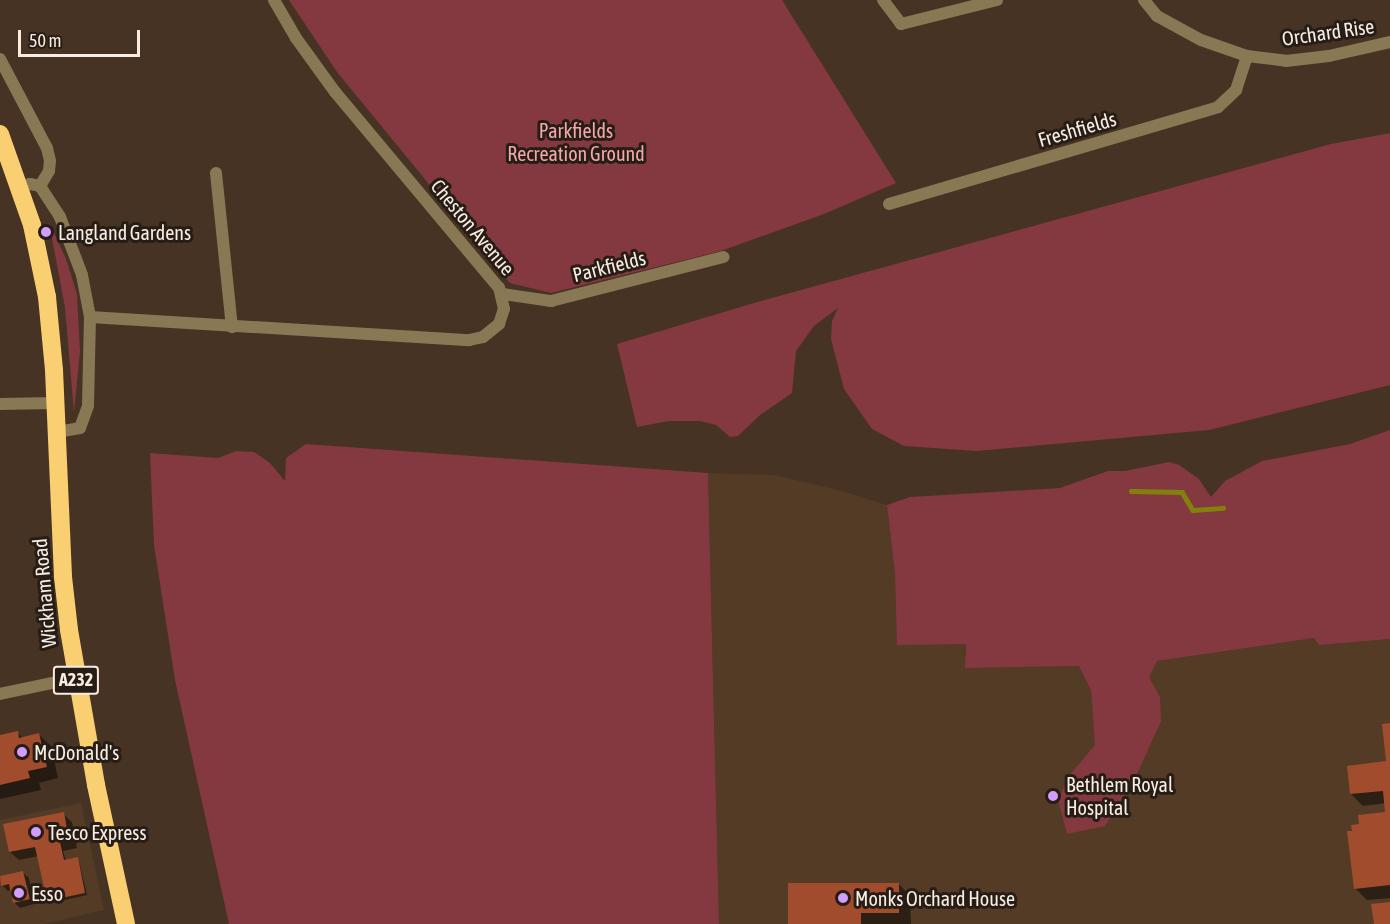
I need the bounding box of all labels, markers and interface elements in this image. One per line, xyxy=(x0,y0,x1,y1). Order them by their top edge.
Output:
street label: Orchard Rise xyxy=(1280,14,1376,50)
scale bar xyxy=(21,18,142,56)
text: 50 m xyxy=(29,30,61,51)
street label: Freshfields xyxy=(1035,106,1119,152)
park label: Parkfields Recreation Ground xyxy=(507,118,645,165)
street label: Cheston Avenue xyxy=(426,174,520,280)
place label: Langland Gardens xyxy=(58,220,191,244)
marker: Langland Gardens xyxy=(39,225,53,239)
street label: Parkfields xyxy=(570,245,648,287)
street label: Wickham Road xyxy=(27,537,61,649)
road number: A232 xyxy=(52,665,100,695)
place label: McDonald's xyxy=(34,740,119,764)
marker: McDonald's xyxy=(15,745,29,759)
place label: Bethlem Royal Hospital xyxy=(1066,772,1173,819)
marker: Bethlem Royal Hospital xyxy=(1044,787,1062,805)
place label: Tesco Express xyxy=(48,820,146,844)
marker: Tesco Express xyxy=(29,825,43,839)
place label: Esso xyxy=(31,881,63,905)
marker: Esso xyxy=(12,886,26,900)
place label: Monks Orchard House xyxy=(855,886,1015,910)
marker: Monks Orchard House xyxy=(836,891,850,905)

